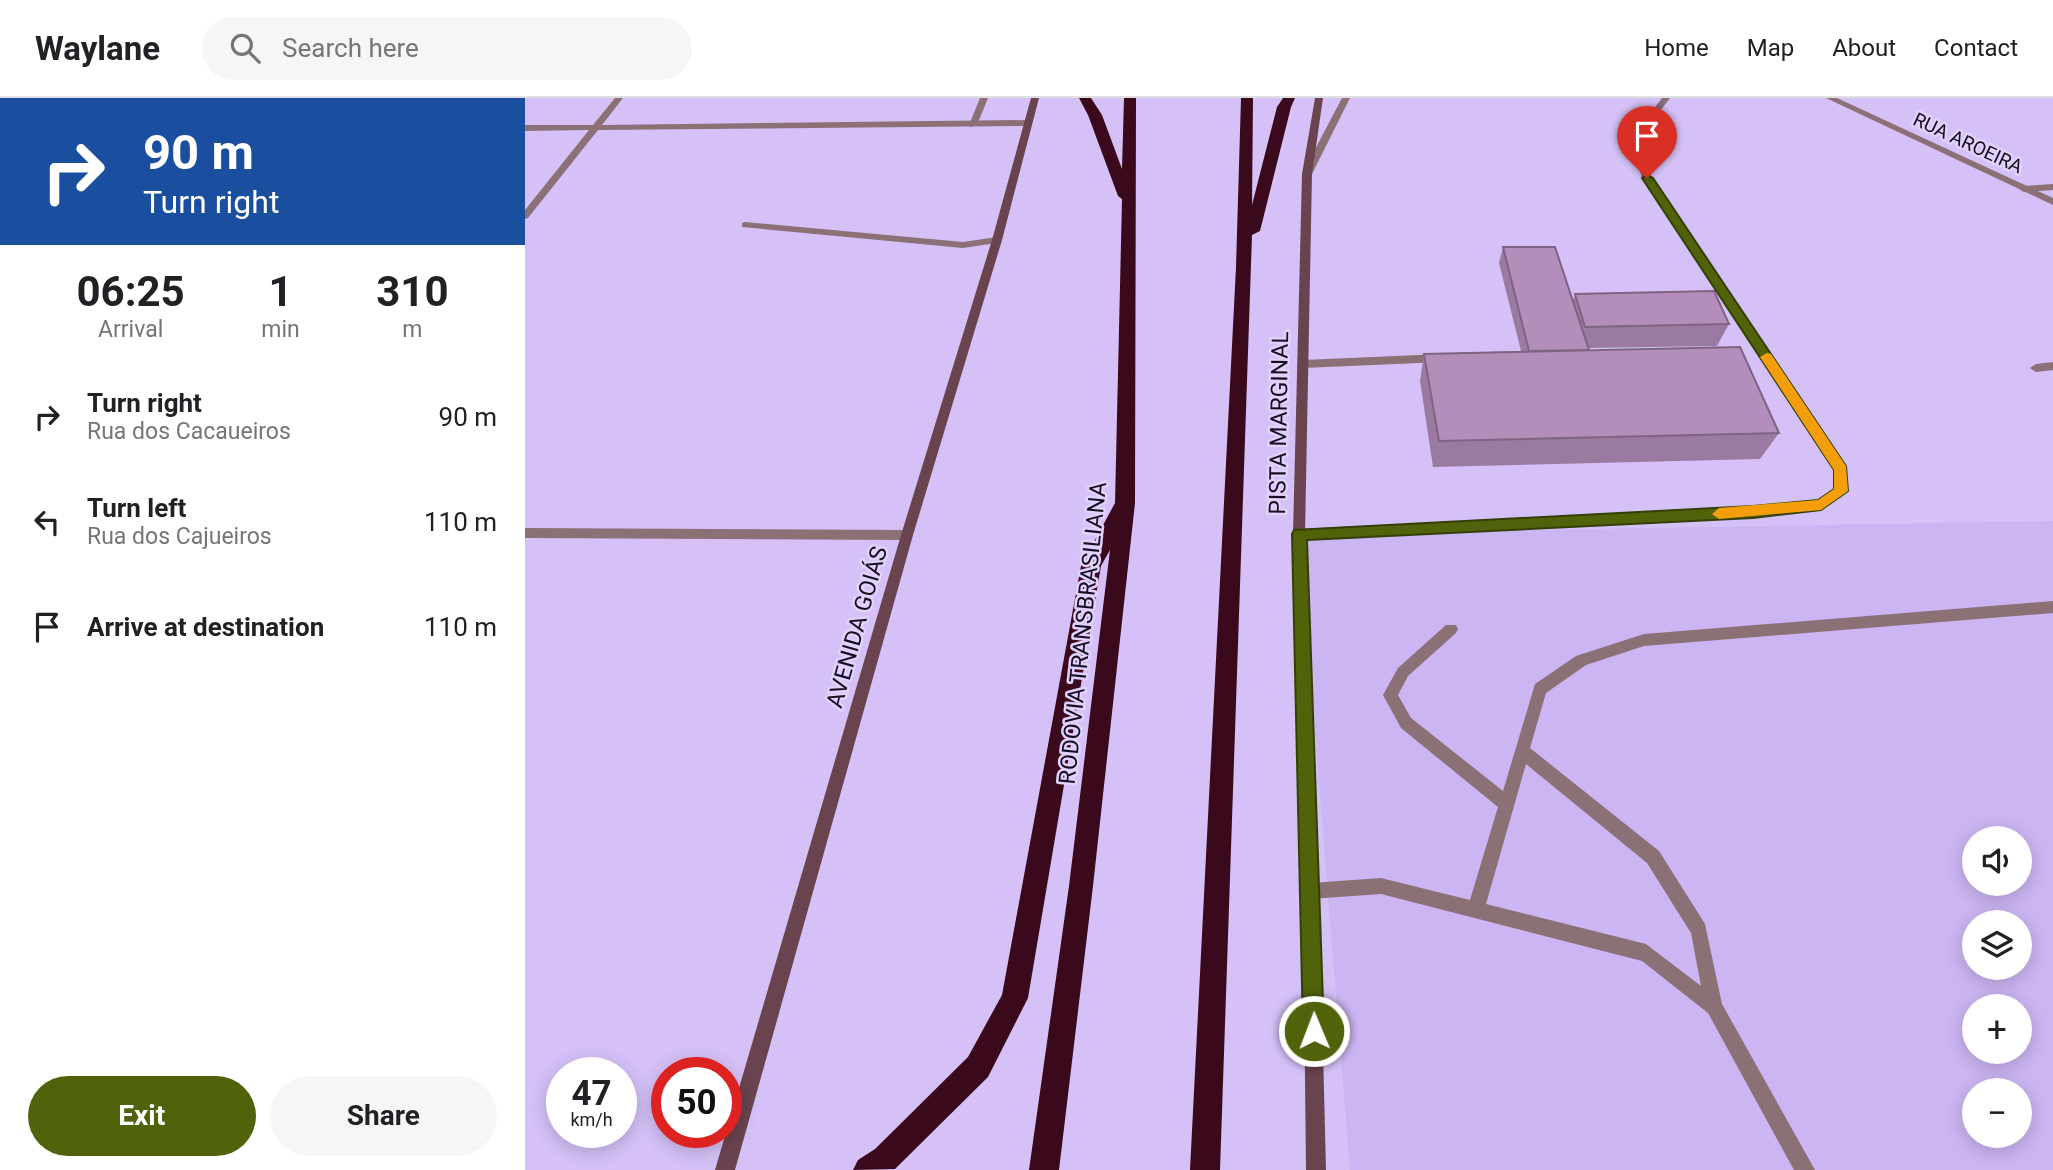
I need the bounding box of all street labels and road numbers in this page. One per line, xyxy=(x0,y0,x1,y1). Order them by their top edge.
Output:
street label: RUA AROEIRA xyxy=(1910,108,2027,179)
street label: PISTA MARGINAL xyxy=(1264,331,1294,515)
street label: RODOVIA TRANSBRASILIANA xyxy=(1054,480,1112,786)
street label: AVENIDA GOIÁS xyxy=(820,543,893,711)

